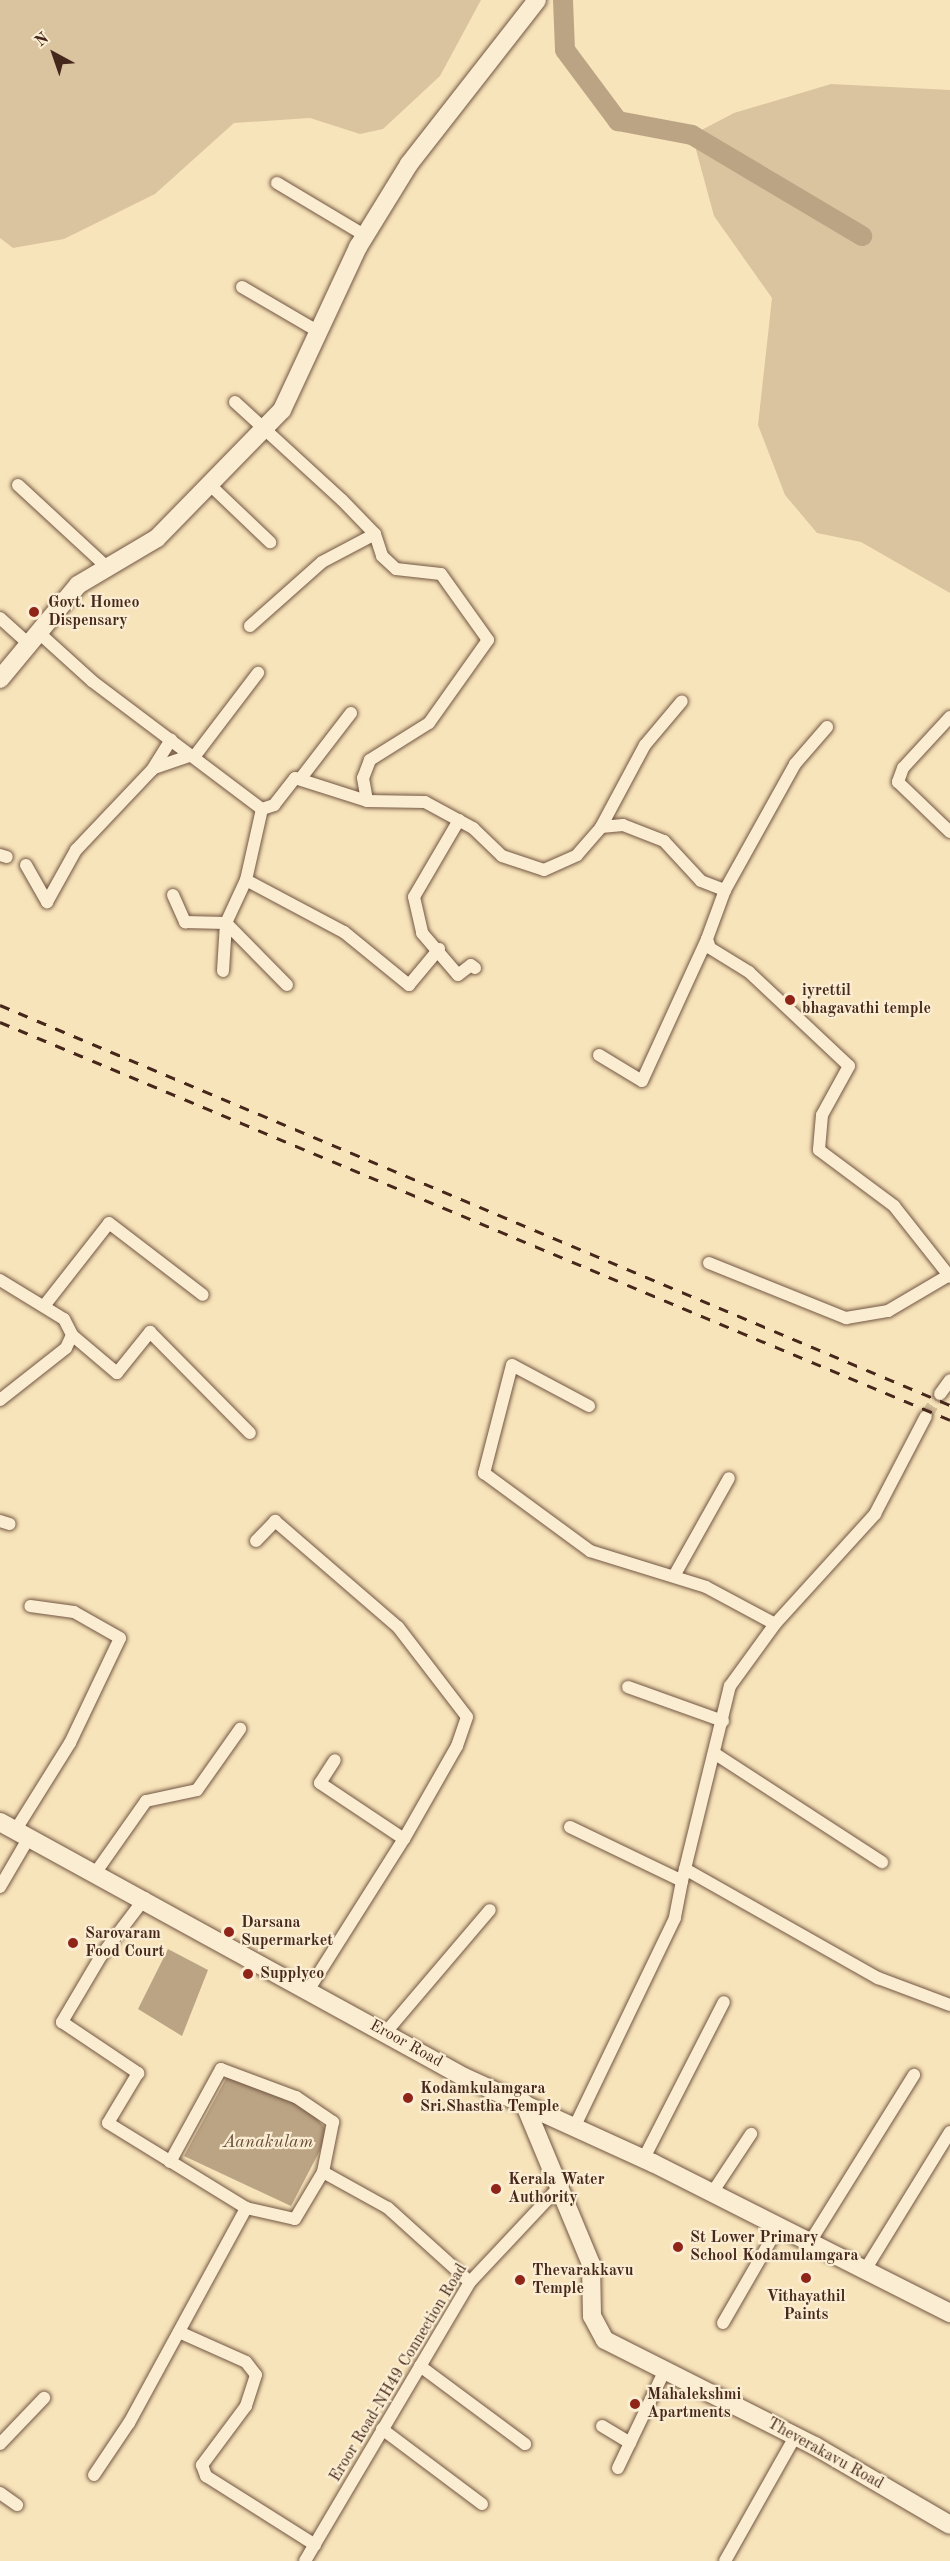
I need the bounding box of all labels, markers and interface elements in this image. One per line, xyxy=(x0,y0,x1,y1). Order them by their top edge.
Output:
north arrow xyxy=(24,24,84,84)
text: N xyxy=(33,30,52,50)
place label: Govt. Homeo Dispensary xyxy=(48,593,139,631)
marker: Govt. Homeo Dispensary xyxy=(25,603,43,621)
place label: iyrettil bhagavathi temple xyxy=(802,981,931,1019)
marker: iyrettil bhagavathi temple xyxy=(783,993,797,1007)
place label: Darsana Supermarket xyxy=(241,1913,333,1951)
place label: Sarovaram Food Court xyxy=(85,1924,164,1962)
marker: Darsana Supermarket xyxy=(222,1925,236,1939)
marker: Sarovaram Food Court xyxy=(66,1936,80,1950)
place label: Supplyco xyxy=(260,1964,324,1984)
marker: Supplyco xyxy=(241,1967,255,1981)
street label: Eroor Road xyxy=(366,2016,446,2072)
place label: Kodamkulamgara Sri.Shastha Temple xyxy=(420,2079,559,2117)
marker: Kodamkulamgara Sri.Shastha Temple xyxy=(401,2091,415,2105)
water label: Aanakulam xyxy=(223,2131,313,2153)
place label: Kerala Water Authority xyxy=(508,2170,605,2208)
marker: Kerala Water Authority xyxy=(489,2182,503,2196)
place label: St Lower Primary School Kodamulamgara xyxy=(690,2228,859,2266)
marker: St Lower Primary School Kodamulamgara xyxy=(671,2240,685,2254)
street label: Eroor Road-NH49 Connection Road xyxy=(326,2261,472,2485)
place label: Thevarakkavu Temple xyxy=(532,2261,634,2299)
marker: Vithayathil Paints xyxy=(799,2271,813,2285)
marker: Thevarakkavu Temple xyxy=(513,2273,527,2287)
place label: Vithayathil Paints xyxy=(767,2287,845,2325)
place label: Mahalekshmi Apartments xyxy=(647,2385,741,2423)
marker: Mahalekshmi Apartments xyxy=(628,2397,642,2411)
street label: Theverakavu Road xyxy=(764,2414,886,2494)

